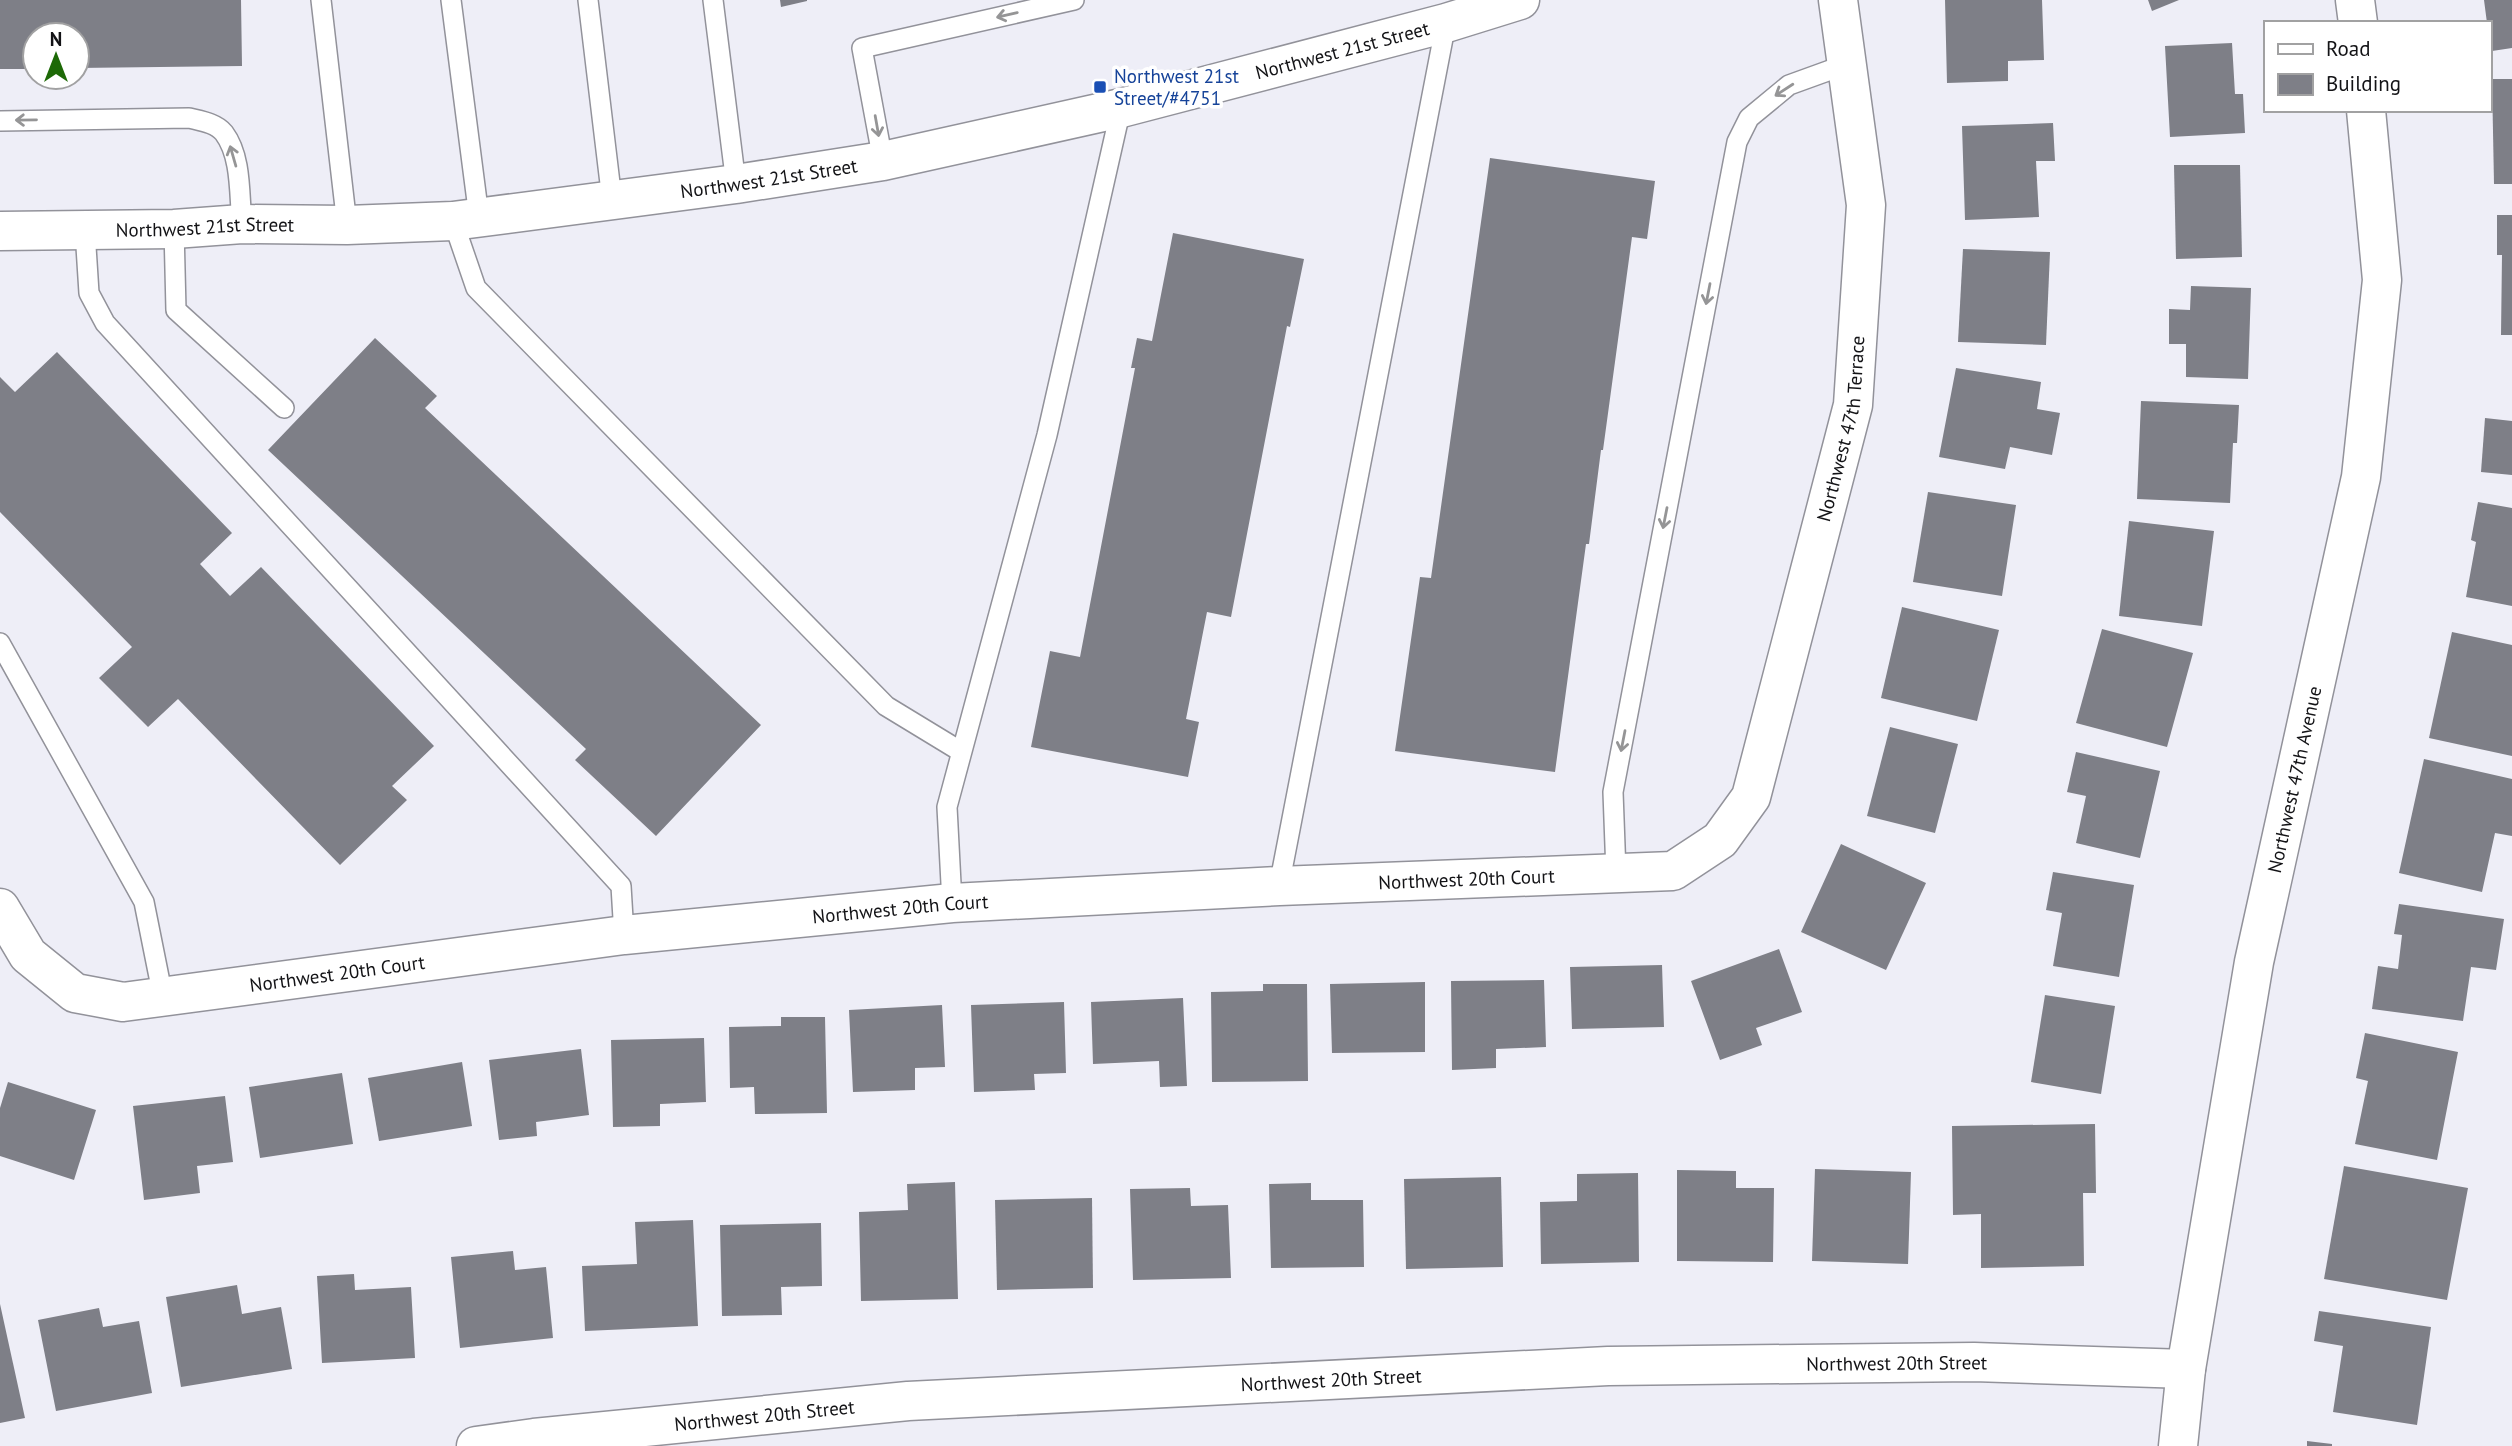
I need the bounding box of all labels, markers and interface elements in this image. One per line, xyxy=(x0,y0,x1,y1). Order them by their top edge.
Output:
one-way arrow xyxy=(996,9,1019,22)
street label: Northwest 21st Street xyxy=(1253,16,1432,84)
north arrow xyxy=(21,21,91,91)
legend xyxy=(2264,21,2491,112)
text: N xyxy=(50,27,62,51)
text: Road xyxy=(2326,35,2370,62)
place label: Northwest 21st Street/#4751 xyxy=(1114,64,1239,110)
text: Building xyxy=(2326,70,2401,97)
marker: Northwest 21st Street/#4751 xyxy=(1092,79,1108,95)
one-way arrow xyxy=(1775,82,1794,97)
one-way arrow xyxy=(14,113,37,127)
one-way arrow xyxy=(870,114,884,137)
one-way arrow xyxy=(226,146,239,168)
street label: Northwest 21st Street xyxy=(679,153,860,203)
street label: Northwest 21st Street xyxy=(116,212,295,242)
one-way arrow xyxy=(1701,282,1714,305)
street label: Northwest 47th Terrace xyxy=(1811,335,1869,524)
one-way arrow xyxy=(1658,506,1672,529)
street label: Northwest 47th Avenue xyxy=(2262,684,2327,875)
one-way arrow xyxy=(1616,729,1629,752)
street label: Northwest 20th Court xyxy=(1378,863,1556,894)
street label: Northwest 20th Court xyxy=(811,889,989,929)
street label: Northwest 20th Court xyxy=(248,950,427,997)
street label: Northwest 20th Street xyxy=(1806,1350,1988,1376)
street label: Northwest 20th Street xyxy=(1240,1363,1423,1396)
street label: Northwest 20th Street xyxy=(673,1394,856,1436)

